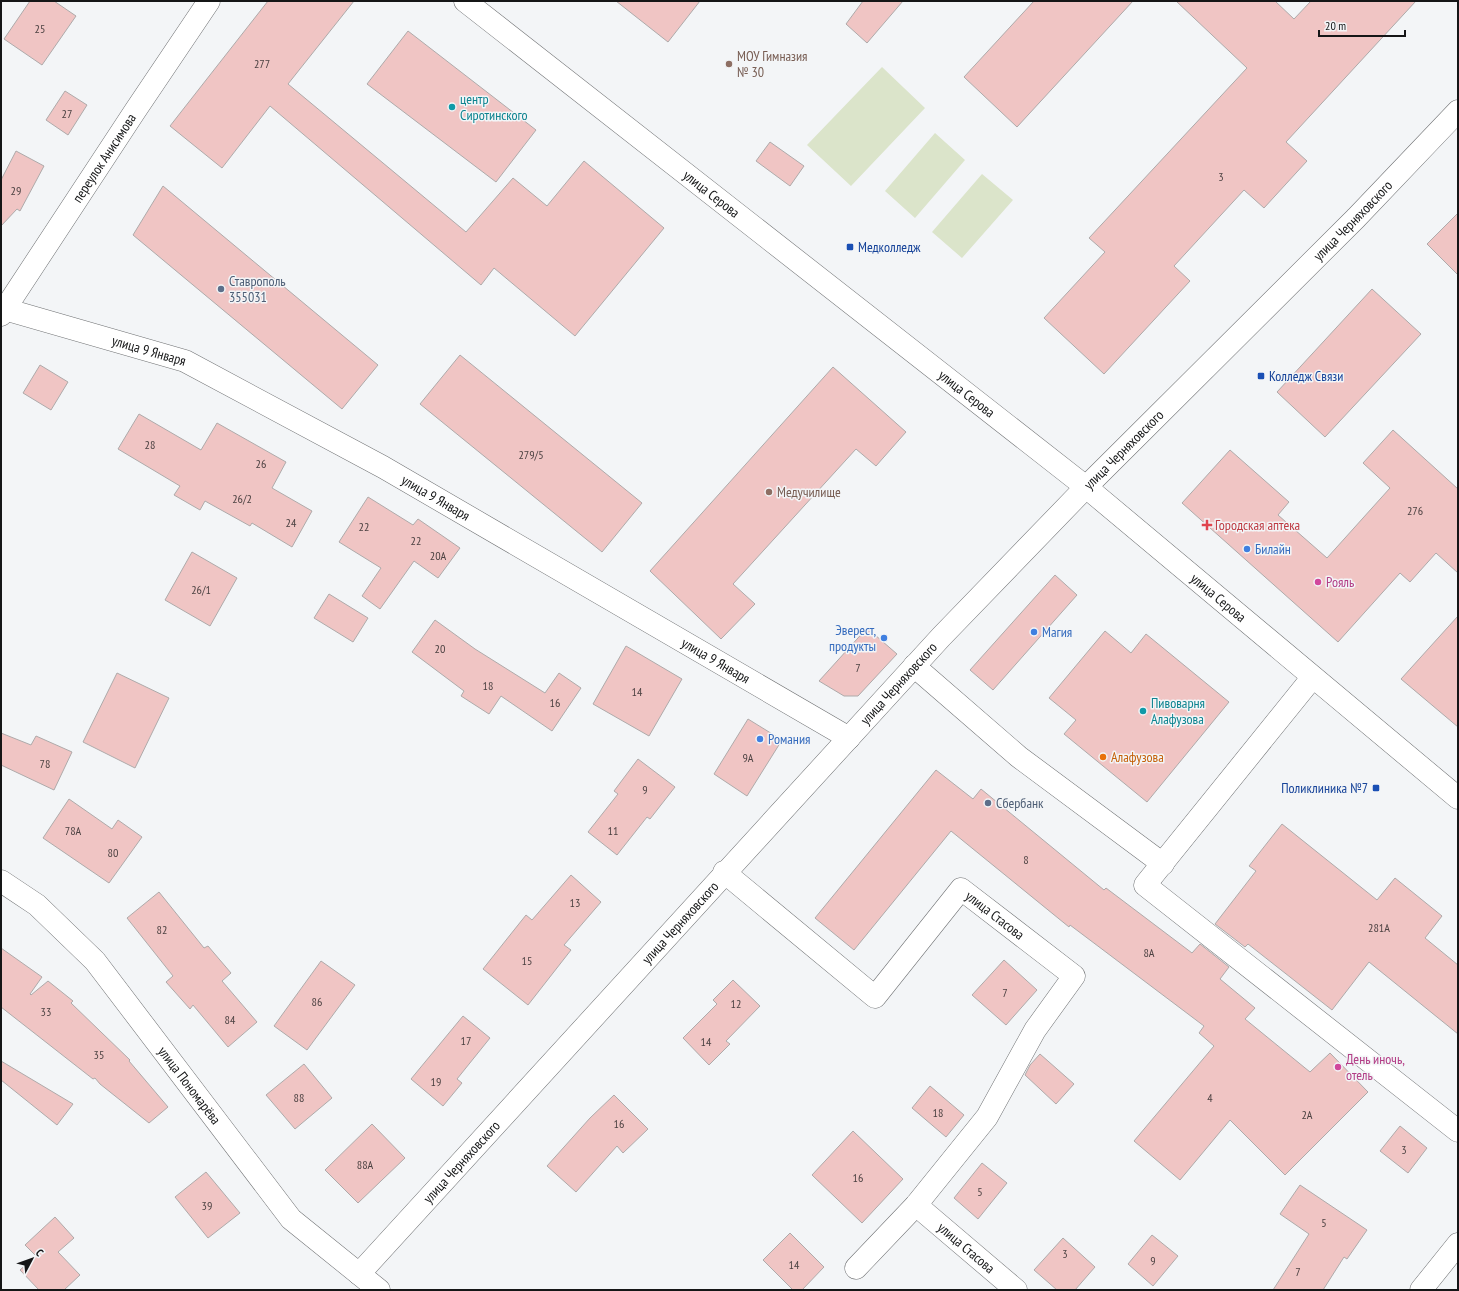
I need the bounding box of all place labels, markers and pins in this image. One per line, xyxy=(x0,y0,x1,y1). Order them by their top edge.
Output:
place label: МОУ Гимназия № 30 xyxy=(737,47,808,81)
marker: МОУ Гимназия № 30 xyxy=(724,59,734,69)
place label: центр Сиротинского xyxy=(460,90,528,124)
marker: центр Сиротинского xyxy=(447,102,457,112)
place label: Медколледж xyxy=(858,238,921,256)
marker: Медколледж xyxy=(845,242,855,252)
place label: Ставрополь 355031 xyxy=(229,272,286,306)
marker: Ставрополь 355031 xyxy=(216,284,226,294)
place label: Колледж Связи xyxy=(1269,367,1343,385)
marker: Колледж Связи xyxy=(1256,371,1266,381)
place label: Медучилище xyxy=(777,483,841,501)
marker: Медучилище xyxy=(764,487,774,497)
place label: Городская аптека xyxy=(1215,516,1300,534)
marker: Городская аптека xyxy=(1202,520,1212,530)
place label: Билайн xyxy=(1255,540,1291,558)
marker: Билайн xyxy=(1242,544,1252,554)
place label: Рояль xyxy=(1326,573,1354,591)
marker: Рояль xyxy=(1313,577,1323,587)
place label: Эверест, продукты xyxy=(829,621,876,655)
place label: Магия xyxy=(1042,623,1072,641)
marker: Магия xyxy=(1029,627,1039,637)
marker: Эверест, продукты xyxy=(879,633,889,643)
place label: Пивоварня Алафузова xyxy=(1151,694,1205,728)
marker: Пивоварня Алафузова xyxy=(1138,706,1148,716)
place label: Романия xyxy=(768,730,811,748)
marker: Романия xyxy=(755,734,765,744)
place label: Алафузова xyxy=(1111,748,1164,766)
marker: Алафузова xyxy=(1098,752,1108,762)
place label: Поликлиника №7 xyxy=(1281,779,1368,797)
marker: Поликлиника №7 xyxy=(1371,783,1381,793)
place label: Сбербанк xyxy=(996,794,1044,812)
marker: Сбербанк xyxy=(983,798,993,808)
place label: День иночь, отель xyxy=(1346,1050,1405,1084)
marker: День иночь, отель xyxy=(1333,1062,1343,1072)

